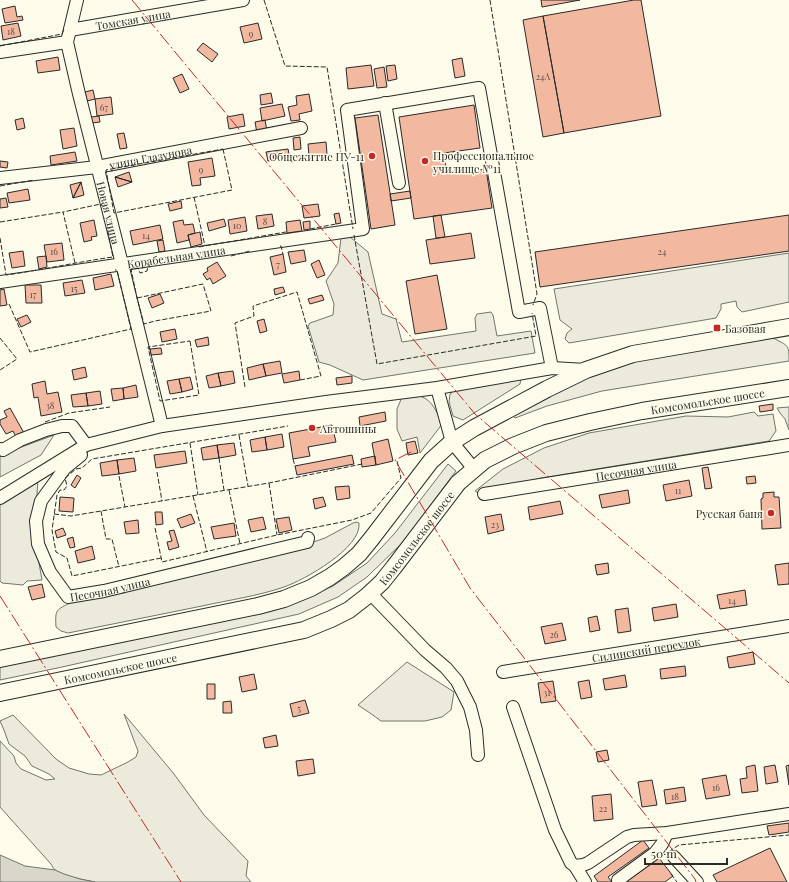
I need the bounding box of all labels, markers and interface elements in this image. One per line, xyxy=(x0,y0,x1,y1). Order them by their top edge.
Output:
street label: Томская улица xyxy=(94,5,172,33)
house number: 18 xyxy=(7,25,15,37)
house number: 9 xyxy=(249,27,254,39)
house number: 24А xyxy=(536,70,551,82)
house number: 67 xyxy=(100,101,108,113)
street label: улица Глазунова xyxy=(107,141,194,172)
place label: Профессиональное училище №11 xyxy=(432,148,534,176)
place label: Общежитие ПУ-11 xyxy=(269,149,364,164)
marker: Общежитие ПУ-11 xyxy=(367,151,377,161)
marker: Профессиональное училище №11 xyxy=(420,156,430,166)
house number: 9 xyxy=(199,163,204,175)
street label: Новая улица xyxy=(94,180,124,246)
house number: 8 xyxy=(263,215,268,227)
house number: 10 xyxy=(233,219,241,231)
house number: 14 xyxy=(142,229,150,241)
street label: Корабельная улица xyxy=(126,242,227,271)
house number: 16 xyxy=(50,245,58,257)
house number: 24 xyxy=(658,245,667,257)
house number: 7 xyxy=(276,258,280,270)
house number: 15 xyxy=(71,282,78,294)
house number: 17 xyxy=(30,288,37,300)
place label: Базовая xyxy=(725,321,766,336)
marker: Базовая xyxy=(712,323,722,333)
street label: Комсомольское шоссе xyxy=(650,384,766,417)
house number: 38 xyxy=(46,399,55,411)
place label: Автошины xyxy=(319,421,377,436)
marker: Автошины xyxy=(307,423,317,433)
street label: Песочная улица xyxy=(595,456,678,483)
house number: 11 xyxy=(675,484,682,496)
street label: Комсомольское шоссе xyxy=(375,487,457,588)
place label: Русская баня xyxy=(696,506,763,521)
marker: Русская баня xyxy=(766,508,776,518)
house number: 23 xyxy=(491,518,499,530)
street label: Песочная улица xyxy=(69,573,152,604)
house number: 14 xyxy=(728,594,736,606)
house number: 26 xyxy=(550,628,559,640)
street label: Силинский переулок xyxy=(591,633,702,665)
street label: Комсомольское шоссе xyxy=(63,649,179,687)
house number: 31 xyxy=(543,686,551,698)
house number: 5 xyxy=(297,702,301,714)
house number: 16 xyxy=(712,781,720,793)
house number: 18 xyxy=(671,790,679,802)
house number: 22 xyxy=(599,802,607,814)
scale bar xyxy=(645,840,727,866)
text: 50 m xyxy=(651,845,677,861)

